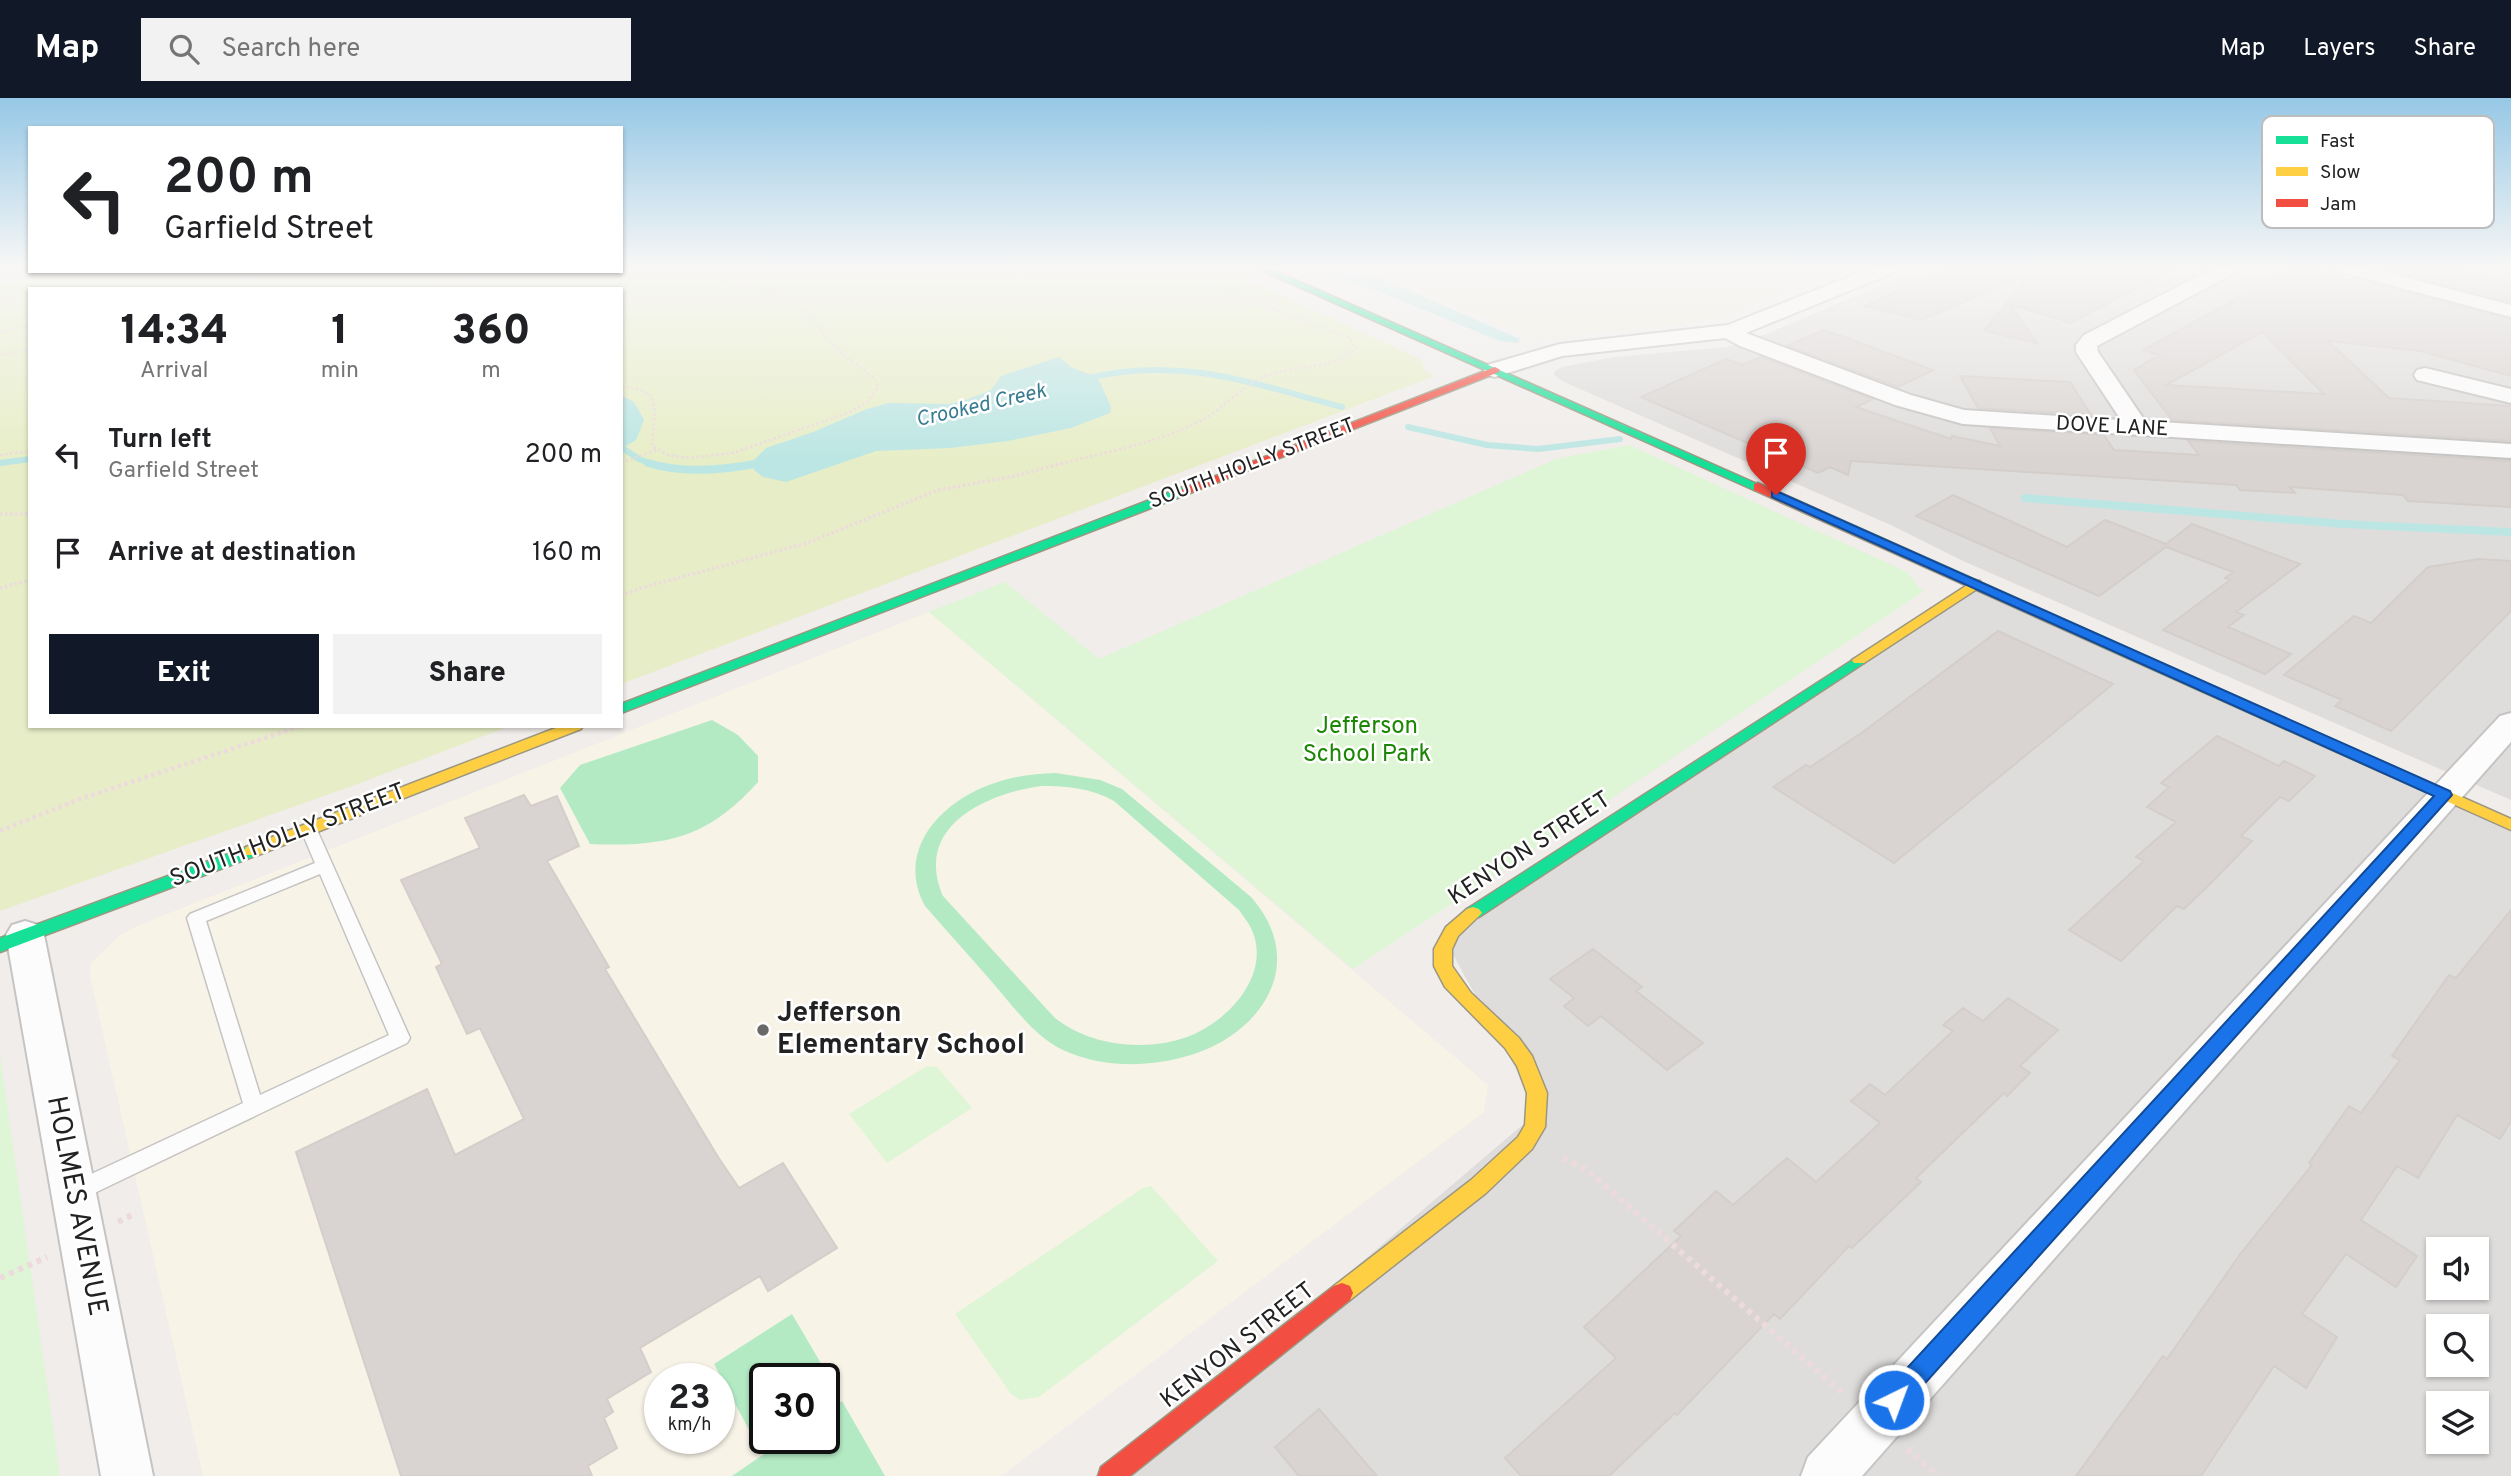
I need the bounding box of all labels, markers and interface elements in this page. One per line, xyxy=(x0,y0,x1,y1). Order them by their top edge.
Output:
search box xyxy=(141,18,631,81)
text: Map xyxy=(35,28,99,70)
icon: search xyxy=(165,30,203,68)
text: Search here xyxy=(221,33,360,66)
text: Map xyxy=(2220,34,2265,64)
text: Layers xyxy=(2303,34,2375,64)
text: Share xyxy=(2413,34,2476,64)
legend xyxy=(2262,116,2494,228)
text: Fast xyxy=(2320,130,2355,154)
text: 200 m xyxy=(164,149,314,211)
icon: left xyxy=(49,154,140,245)
text: Slow xyxy=(2320,161,2360,185)
text: Jam xyxy=(2320,193,2357,217)
text: Garfield Street xyxy=(164,210,374,250)
text: 14:34 xyxy=(120,306,228,359)
text: 1 xyxy=(331,306,348,359)
text: 360 xyxy=(451,306,531,359)
text: Arrival xyxy=(140,357,209,386)
text: min xyxy=(321,357,359,386)
text: m xyxy=(481,357,501,386)
water label: Crooked Creek xyxy=(913,378,1049,434)
street label: DOVE LANE xyxy=(2055,411,2169,443)
street label: SOUTH HOLLY STREET xyxy=(1145,412,1359,516)
pin xyxy=(1746,423,1806,495)
text: Turn left xyxy=(108,424,212,457)
icon: arrive xyxy=(1757,434,1795,472)
icon: left xyxy=(49,436,87,474)
text: 200 m xyxy=(525,439,602,472)
text: Garfield Street xyxy=(108,457,259,486)
icon: arrive xyxy=(49,534,87,572)
text: Arrive at destination xyxy=(108,537,356,570)
text: 160 m xyxy=(532,537,602,570)
button: Exit xyxy=(49,634,319,714)
button: Share xyxy=(333,634,602,714)
park label: Jefferson School Park xyxy=(1303,712,1431,770)
street label: SOUTH HOLLY STREET xyxy=(166,777,410,895)
street label: KENYON STREET xyxy=(1443,785,1617,913)
place label: Jefferson Elementary School xyxy=(777,996,1025,1064)
marker: Jefferson Elementary School xyxy=(755,1022,771,1038)
street label: HOLMES AVENUE xyxy=(37,1093,115,1319)
map controls xyxy=(2426,1237,2489,1454)
button: sound xyxy=(2426,1237,2489,1300)
street label: KENYON STREET xyxy=(1155,1276,1321,1416)
button: search xyxy=(2426,1314,2489,1377)
speed limit sign: 30 xyxy=(749,1363,840,1454)
position arrow xyxy=(1857,1363,1931,1437)
text: 23 xyxy=(668,1377,711,1421)
button: layers xyxy=(2426,1391,2489,1454)
text: km/h xyxy=(668,1414,711,1437)

